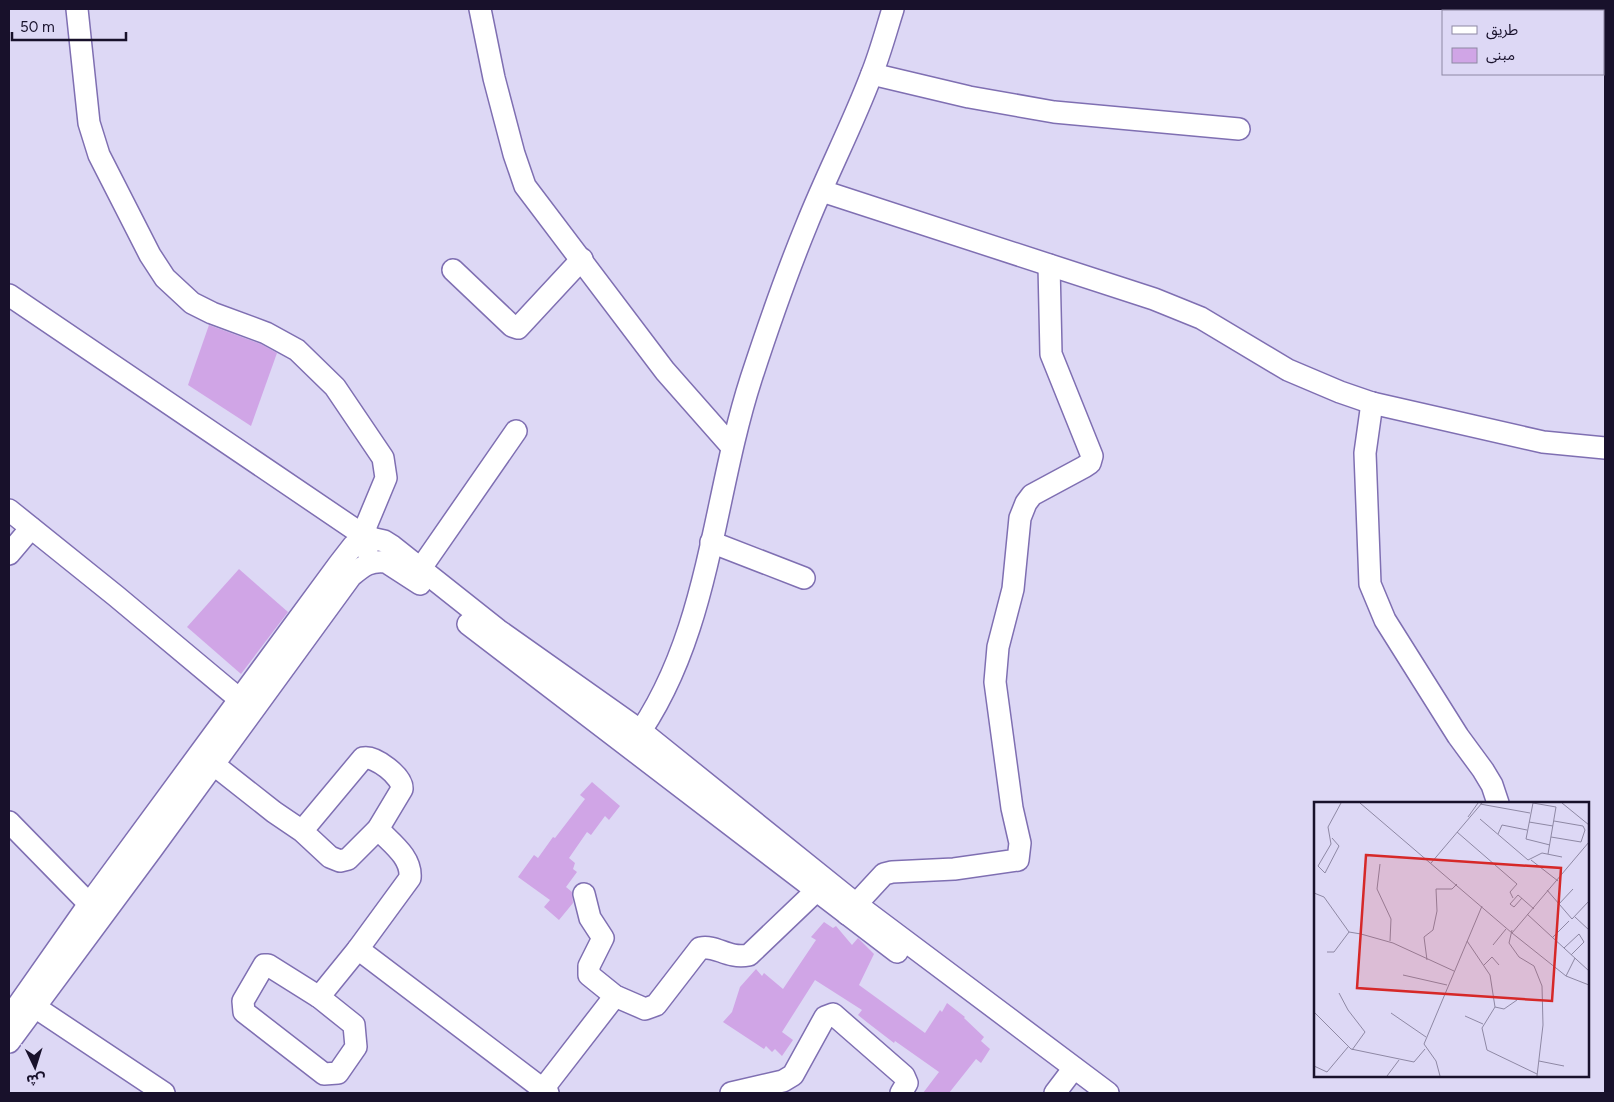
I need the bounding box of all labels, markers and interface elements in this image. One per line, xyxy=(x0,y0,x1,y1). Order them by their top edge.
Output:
scale bar xyxy=(12,10,126,42)
legend xyxy=(1442,10,1604,75)
text: 50 m xyxy=(20,18,55,36)
text: طريق xyxy=(1486,21,1518,40)
text: مبنى xyxy=(1486,46,1515,64)
inset map xyxy=(1314,802,1589,1077)
north arrow xyxy=(10,1042,60,1092)
text: ش xyxy=(26,1070,46,1089)

